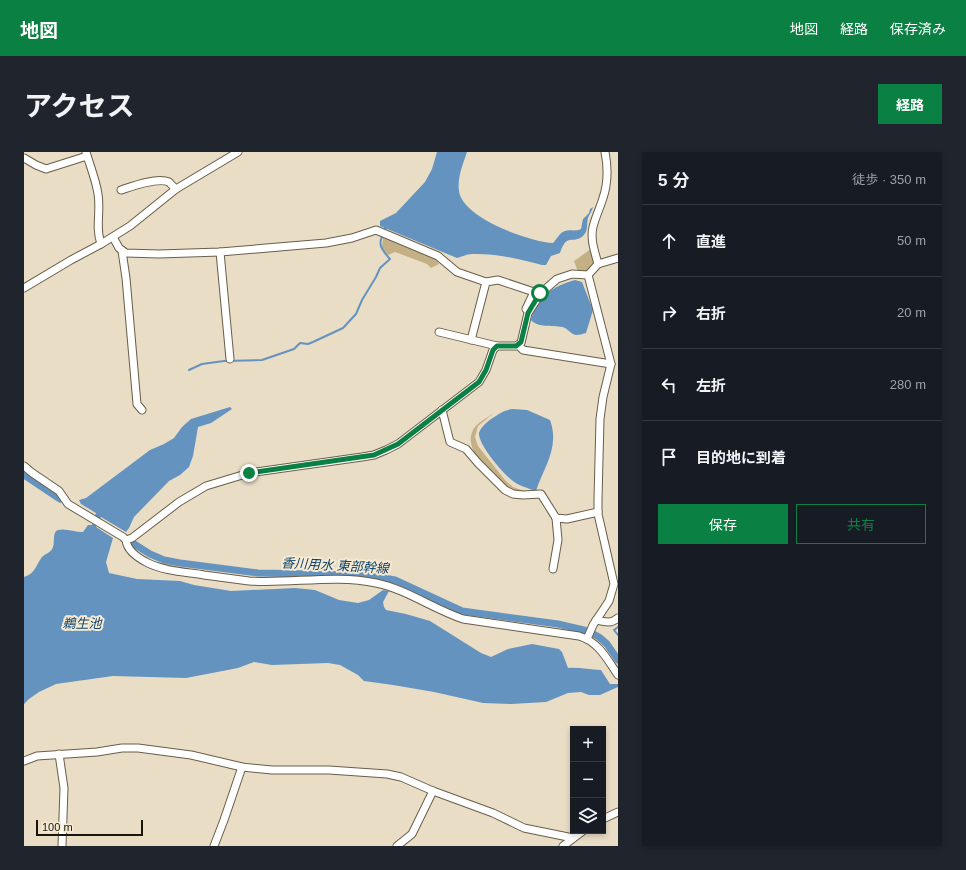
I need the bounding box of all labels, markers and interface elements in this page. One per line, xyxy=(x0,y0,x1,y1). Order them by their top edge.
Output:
text: 地図 xyxy=(20,20,58,41)
text: 地図 xyxy=(790,21,818,37)
text: 経路 xyxy=(840,21,868,37)
text: 保存済み xyxy=(890,21,946,37)
button: 経路 xyxy=(878,84,942,124)
text: アクセス xyxy=(24,91,135,122)
text: 5 分 xyxy=(658,171,689,190)
text: 徒歩 · 350 m xyxy=(852,172,926,187)
icon: ahead xyxy=(658,230,680,252)
text: 直進 xyxy=(696,233,726,250)
text: 50 m xyxy=(897,233,926,248)
route start xyxy=(531,284,549,302)
icon: right xyxy=(658,302,680,324)
text: 右折 xyxy=(696,305,726,322)
text: 20 m xyxy=(897,305,926,320)
icon: left xyxy=(658,374,680,396)
text: 左折 xyxy=(696,377,726,394)
text: 280 m xyxy=(890,377,926,392)
icon: arrive xyxy=(658,446,680,468)
text: 目的地に到着 xyxy=(696,449,786,466)
route end xyxy=(240,464,258,482)
button: 保存 xyxy=(658,504,788,544)
button: 共有 xyxy=(796,504,926,544)
water label: 香川用水 東部幹線 xyxy=(281,555,391,576)
water label: 鵜生池 xyxy=(62,616,103,631)
map controls xyxy=(570,726,606,834)
button: + xyxy=(570,726,606,762)
button: − xyxy=(570,762,606,798)
button: layers xyxy=(570,798,606,834)
scale bar xyxy=(36,818,143,837)
text: 100 m xyxy=(42,821,73,833)

